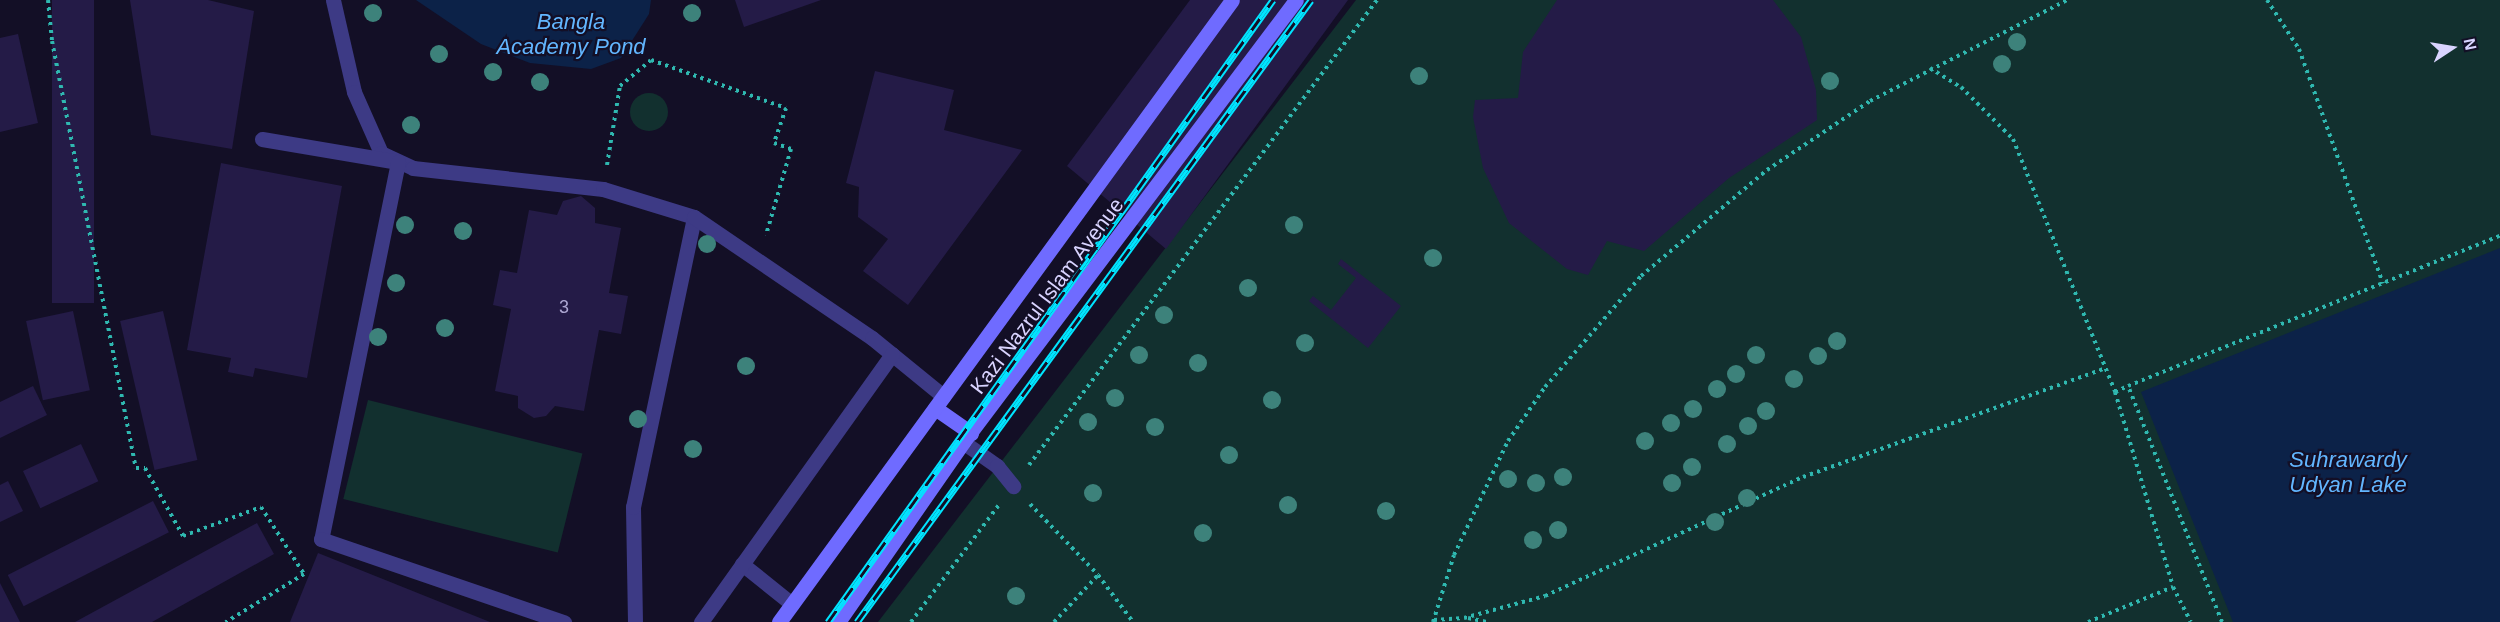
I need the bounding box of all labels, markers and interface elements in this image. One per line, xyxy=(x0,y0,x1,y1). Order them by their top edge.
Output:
water label: Bangla Academy Pond xyxy=(496,8,646,60)
north arrow xyxy=(2422,18,2482,78)
text: N xyxy=(2461,37,2480,52)
street label: Kazi Nazrul Islam Avenue xyxy=(965,193,1129,399)
house number: 3 xyxy=(559,296,569,318)
water label: Suhrawardy Udyan Lake xyxy=(2289,446,2407,498)

